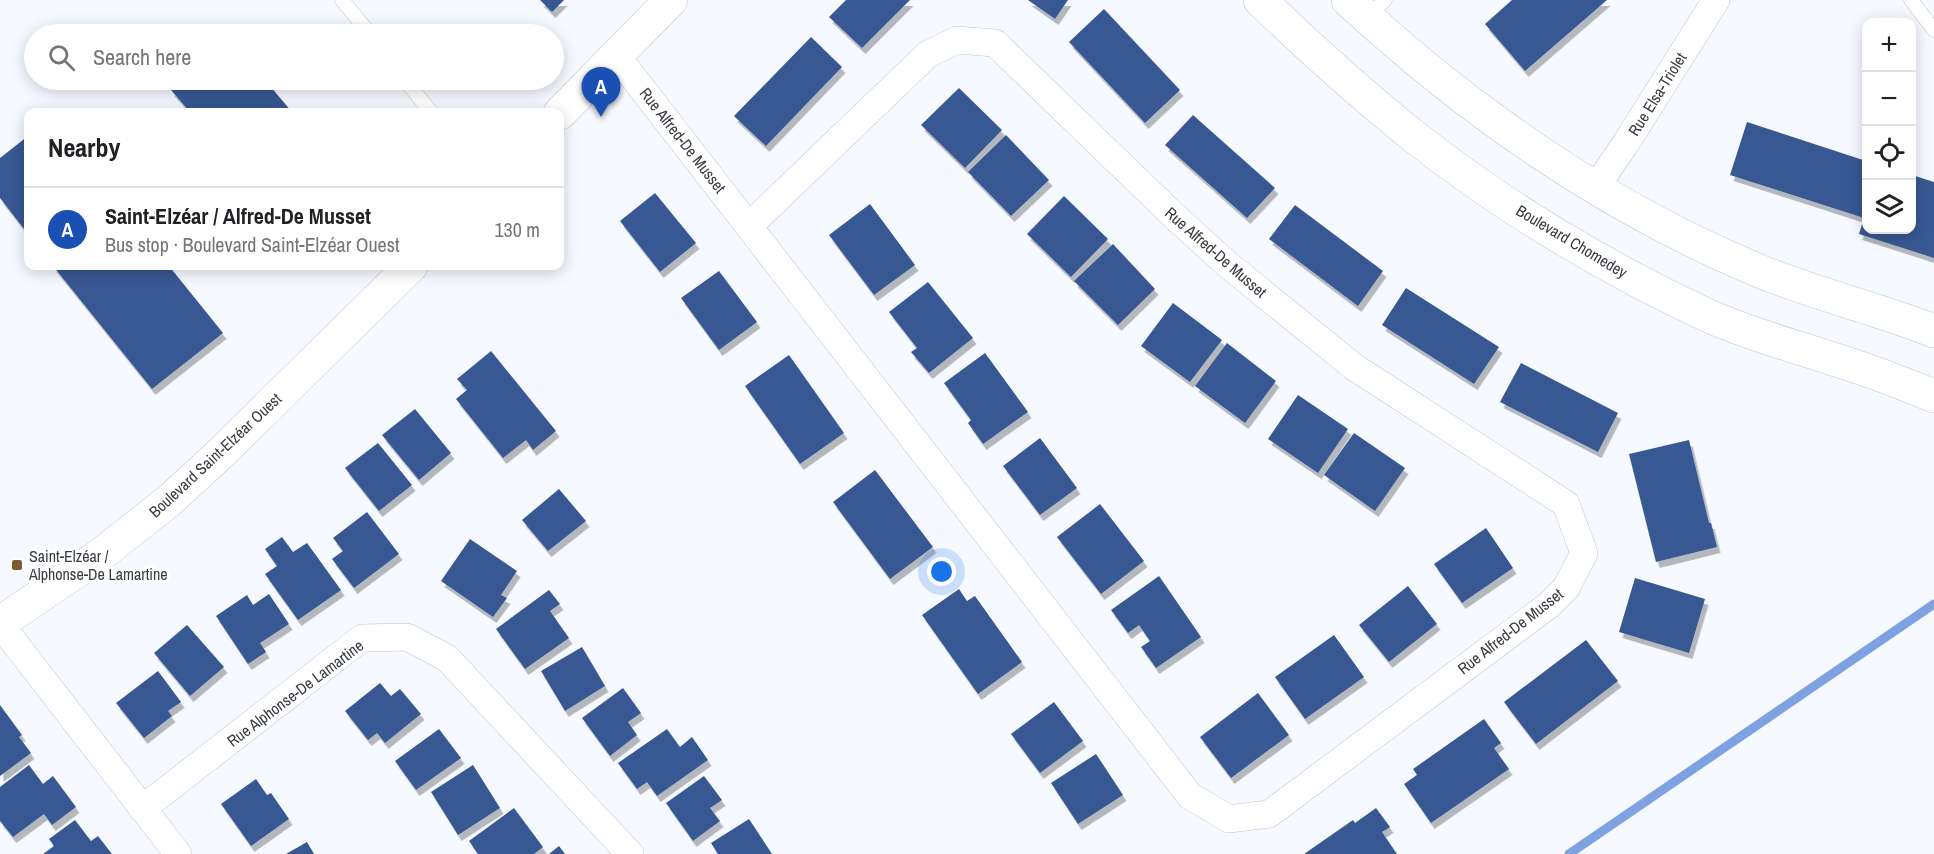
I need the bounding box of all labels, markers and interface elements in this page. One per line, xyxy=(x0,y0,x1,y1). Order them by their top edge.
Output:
map controls xyxy=(1862,18,1916,234)
button: + xyxy=(1862,18,1916,72)
search box xyxy=(24,24,564,90)
icon: search xyxy=(45,41,78,74)
text: Search here xyxy=(93,42,191,72)
street label: Rue Elsa-Triolet xyxy=(1623,48,1691,140)
pin: A xyxy=(582,68,620,117)
button: − xyxy=(1862,72,1916,126)
street label: Rue Alfred-De Musset xyxy=(635,83,731,198)
button: locate xyxy=(1862,126,1916,180)
text: Nearby xyxy=(48,130,120,165)
button: layers xyxy=(1862,180,1916,234)
street label: Boulevard Chomedey xyxy=(1512,199,1632,283)
text: Saint-Elzéar / Alfred-De Musset xyxy=(105,201,371,231)
street label: Rue Alfred-De Musset xyxy=(1160,202,1272,303)
text: A xyxy=(62,216,73,243)
text: 130 m xyxy=(494,216,540,243)
text: Bus stop · Boulevard Saint-Elzéar Ouest xyxy=(105,231,399,258)
street label: Boulevard Saint-Elzéar Ouest xyxy=(144,388,286,522)
place label: Saint-Elzéar / Alphonse-De Lamartine xyxy=(28,545,168,585)
your location xyxy=(927,557,956,586)
marker: Saint-Elzéar / Alphonse-De Lamartine xyxy=(10,558,24,572)
street label: Rue Alfred-De Musset xyxy=(1453,583,1568,679)
street label: Rue Alphonse-De Lamartine xyxy=(222,634,368,752)

